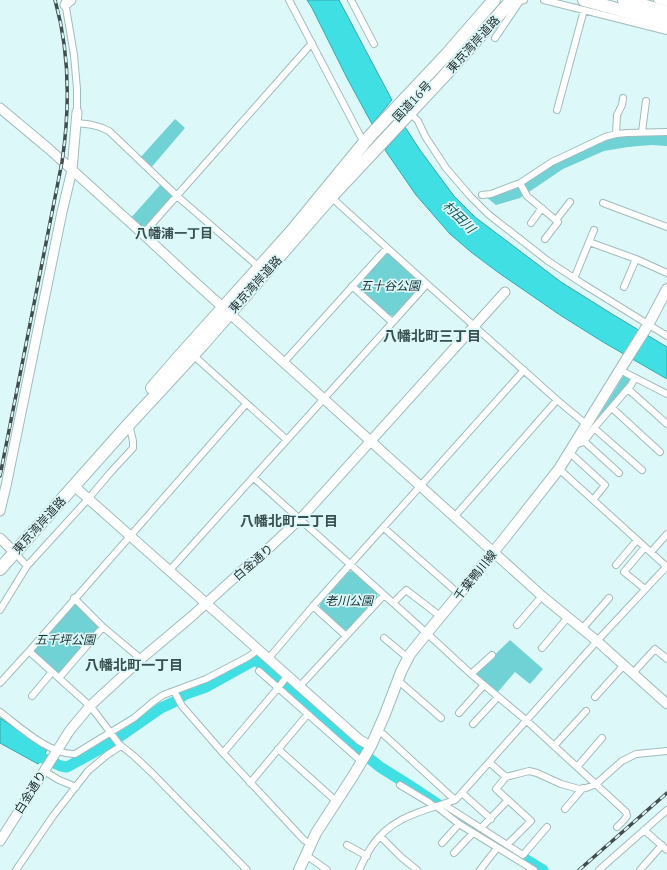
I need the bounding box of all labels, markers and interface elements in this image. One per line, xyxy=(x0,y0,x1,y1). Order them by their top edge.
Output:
street label: 東京湾岸道路 xyxy=(443,12,503,76)
street label: 国道16号 xyxy=(389,77,435,125)
water label: 村田川 xyxy=(439,197,480,238)
district label: 八幡浦一丁目 xyxy=(135,225,213,242)
street label: 東京湾岸道路 xyxy=(225,252,285,316)
park label: 五十谷公園 xyxy=(360,278,422,293)
district label: 八幡北町三丁目 xyxy=(383,327,481,345)
street label: 東京湾岸道路 xyxy=(9,493,69,557)
district label: 八幡北町二丁目 xyxy=(240,512,338,530)
street label: 白金通り xyxy=(230,541,276,583)
street label: 千葉鴨川線 xyxy=(450,547,500,603)
park label: 老川公園 xyxy=(325,593,375,608)
park label: 五千坪公園 xyxy=(35,632,97,647)
district label: 八幡北町一丁目 xyxy=(85,656,183,674)
street label: 白金通り xyxy=(11,768,49,816)

